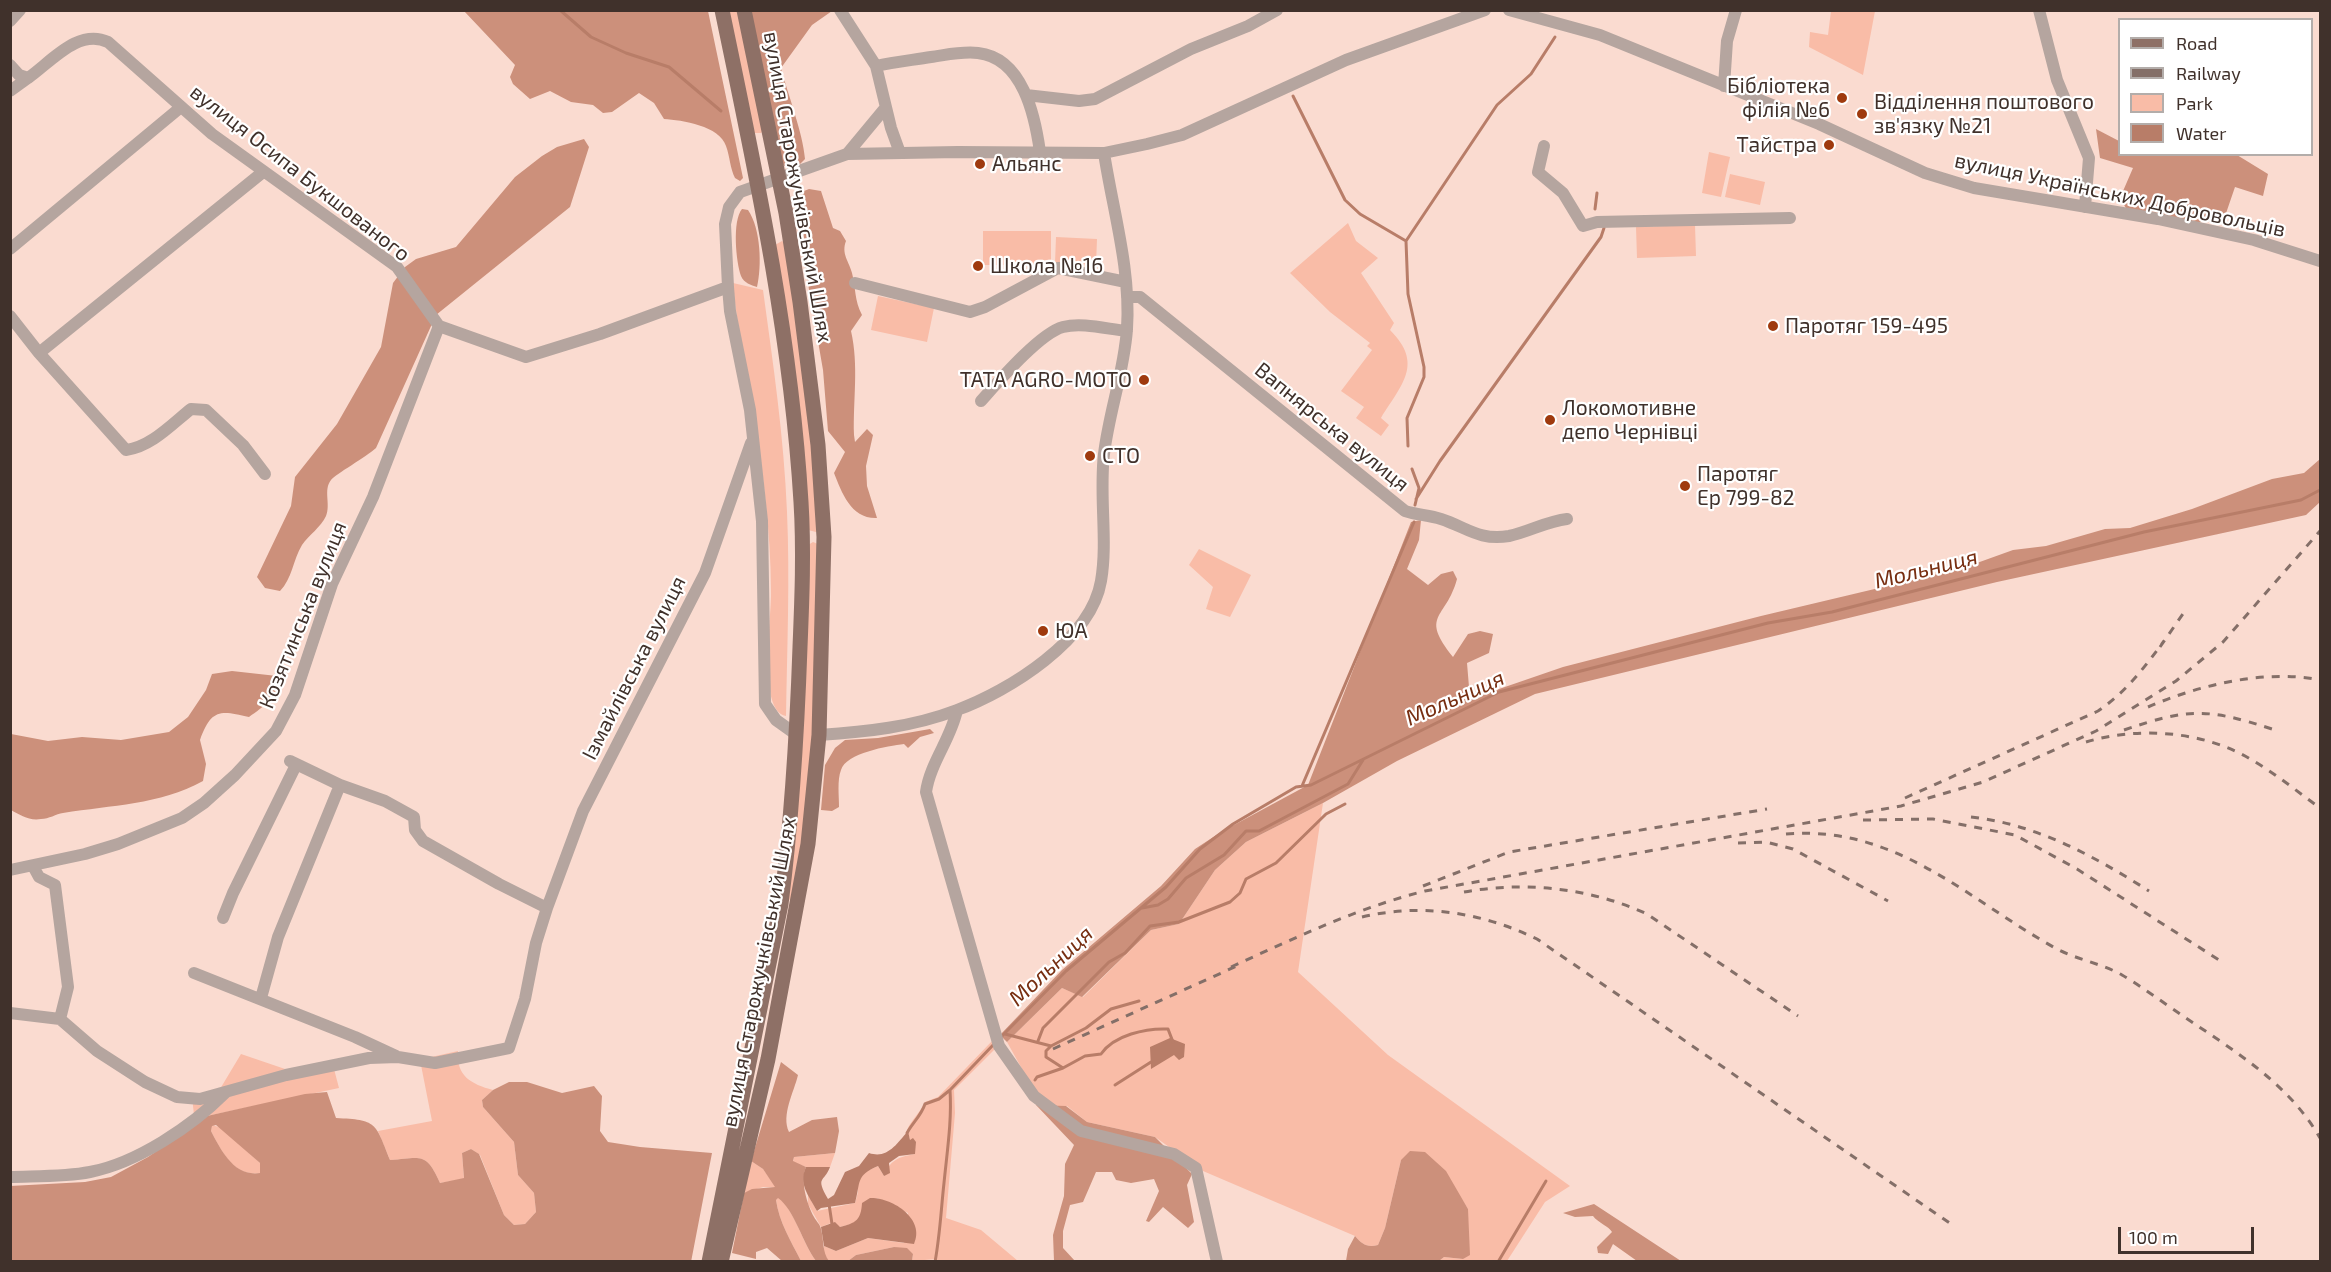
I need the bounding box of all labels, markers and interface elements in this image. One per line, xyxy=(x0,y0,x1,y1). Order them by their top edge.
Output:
legend xyxy=(2118,18,2313,156)
street label: вулиця Старожучківський Шлях xyxy=(758,30,838,344)
text: Road xyxy=(2176,32,2217,54)
text: Railway xyxy=(2176,62,2241,84)
place label: Бібліотека філія №6 xyxy=(1727,73,1830,123)
street label: вулиця Осипа Букшованого xyxy=(185,79,415,267)
place label: Відділення поштового зв'язку №21 xyxy=(1874,89,2094,139)
marker: Бібліотека філія №6 xyxy=(1835,91,1849,105)
text: Park xyxy=(2176,92,2213,114)
marker: Відділення поштового зв'язку №21 xyxy=(1855,107,1869,121)
text: Water xyxy=(2176,122,2226,144)
place label: Тайстра xyxy=(1736,132,1817,158)
marker: Тайстра xyxy=(1822,138,1836,152)
street label: вулиця Українських Добровольців xyxy=(1952,148,2288,242)
place label: Альянс xyxy=(992,151,1062,177)
marker: Альянс xyxy=(973,157,987,171)
place label: Школа №16 xyxy=(990,253,1103,279)
marker: Школа №16 xyxy=(971,259,985,273)
place label: Паротяг 159-495 xyxy=(1785,313,1948,339)
marker: Паротяг 159-495 xyxy=(1766,319,1780,333)
street label: Вапнярська вулиця xyxy=(1250,357,1414,497)
place label: TATA AGRO-MOTO xyxy=(960,367,1132,393)
marker: TATA AGRO-MOTO xyxy=(1137,373,1151,387)
place label: Локомотивне депо Чернівці xyxy=(1562,395,1698,445)
marker: Локомотивне депо Чернівці xyxy=(1543,413,1557,427)
place label: СТО xyxy=(1102,443,1140,469)
marker: СТО xyxy=(1083,449,1097,463)
place label: Паротяг Ер 799-82 xyxy=(1697,461,1794,511)
marker: Паротяг Ер 799-82 xyxy=(1678,479,1692,493)
street label: Козятинська вулиця xyxy=(254,518,352,712)
water label: Мольниця xyxy=(1872,543,1980,595)
street label: Ізмайлівська вулиця xyxy=(577,572,691,764)
place label: ЮА xyxy=(1055,618,1087,644)
marker: ЮА xyxy=(1036,624,1050,638)
water label: Мольниця xyxy=(1402,665,1508,731)
street label: вулиця Старожучківський Шлях xyxy=(717,815,801,1129)
water label: Мольниця xyxy=(1003,920,1099,1012)
scale bar xyxy=(2121,1215,2258,1253)
text: 100 m xyxy=(2129,1226,2178,1248)

